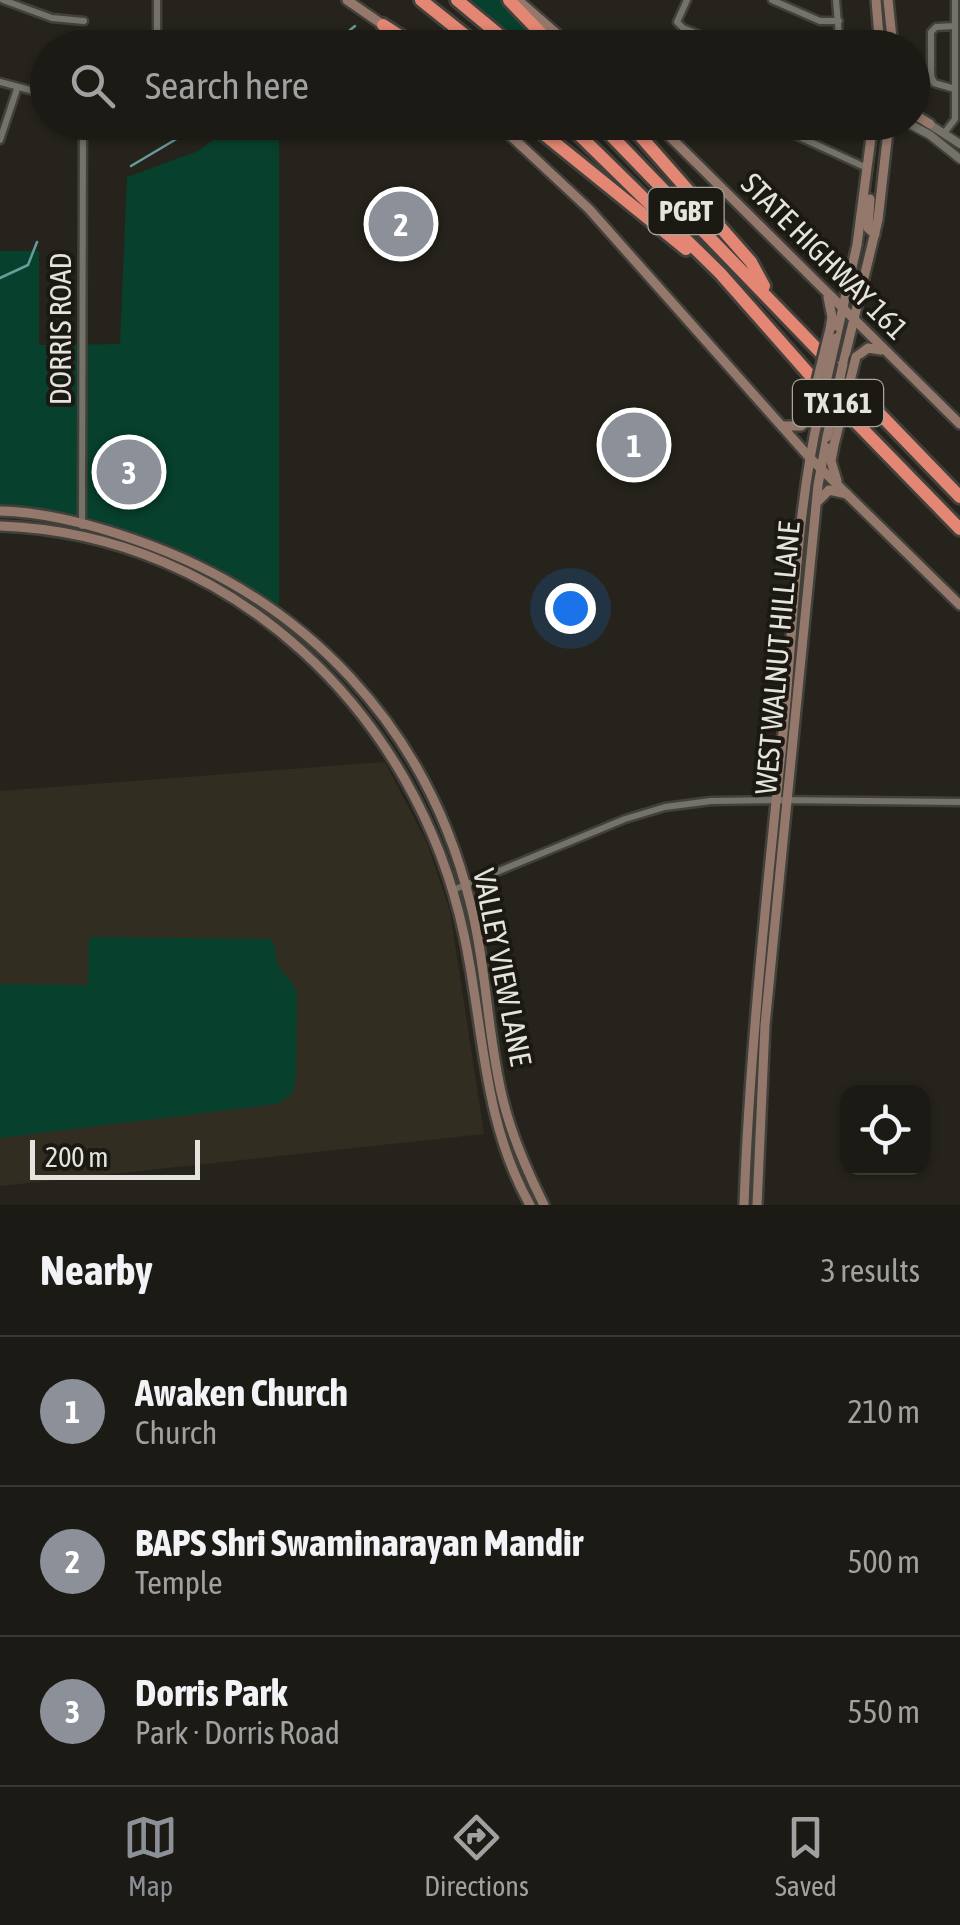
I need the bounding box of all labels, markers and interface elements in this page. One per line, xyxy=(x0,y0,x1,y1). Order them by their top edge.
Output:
search box xyxy=(30,30,930,140)
icon: search xyxy=(65,58,120,113)
text: Search here xyxy=(145,64,309,107)
street label: STATE HIGHWAY 161 xyxy=(735,166,915,346)
pin: 2 xyxy=(368,186,434,262)
road number: PGBT xyxy=(648,188,724,234)
street label: DORRIS ROAD xyxy=(43,253,77,405)
road number: TX 161 xyxy=(793,380,883,426)
pin: 1 xyxy=(602,408,666,482)
pin: 3 xyxy=(96,434,162,510)
street label: WEST WALNUT HILL LANE xyxy=(748,520,806,796)
your location xyxy=(545,583,596,634)
street label: VALLEY VIEW LANE xyxy=(467,866,539,1069)
map controls xyxy=(840,1085,930,1175)
button: locate xyxy=(840,1085,930,1175)
scale bar xyxy=(30,1135,200,1180)
text: 200 m xyxy=(45,1141,108,1173)
text: Nearby xyxy=(40,1246,153,1294)
text: 3 results xyxy=(821,1252,920,1289)
text: Awaken Church xyxy=(135,1371,348,1414)
text: 1 xyxy=(65,1393,80,1430)
text: 210 m xyxy=(847,1393,920,1430)
text: Church xyxy=(135,1414,217,1451)
text: BAPS Shri Swaminarayan Mandir xyxy=(135,1521,583,1564)
text: 2 xyxy=(65,1543,80,1580)
text: 500 m xyxy=(847,1543,920,1580)
text: Temple xyxy=(135,1564,223,1601)
text: Dorris Park xyxy=(135,1671,287,1714)
text: 3 xyxy=(65,1693,80,1730)
text: 550 m xyxy=(847,1693,920,1730)
text: Park · Dorris Road xyxy=(135,1714,340,1751)
tab: Map xyxy=(123,1810,178,1902)
tab: Directions xyxy=(424,1810,529,1902)
tab: Saved xyxy=(775,1810,837,1902)

